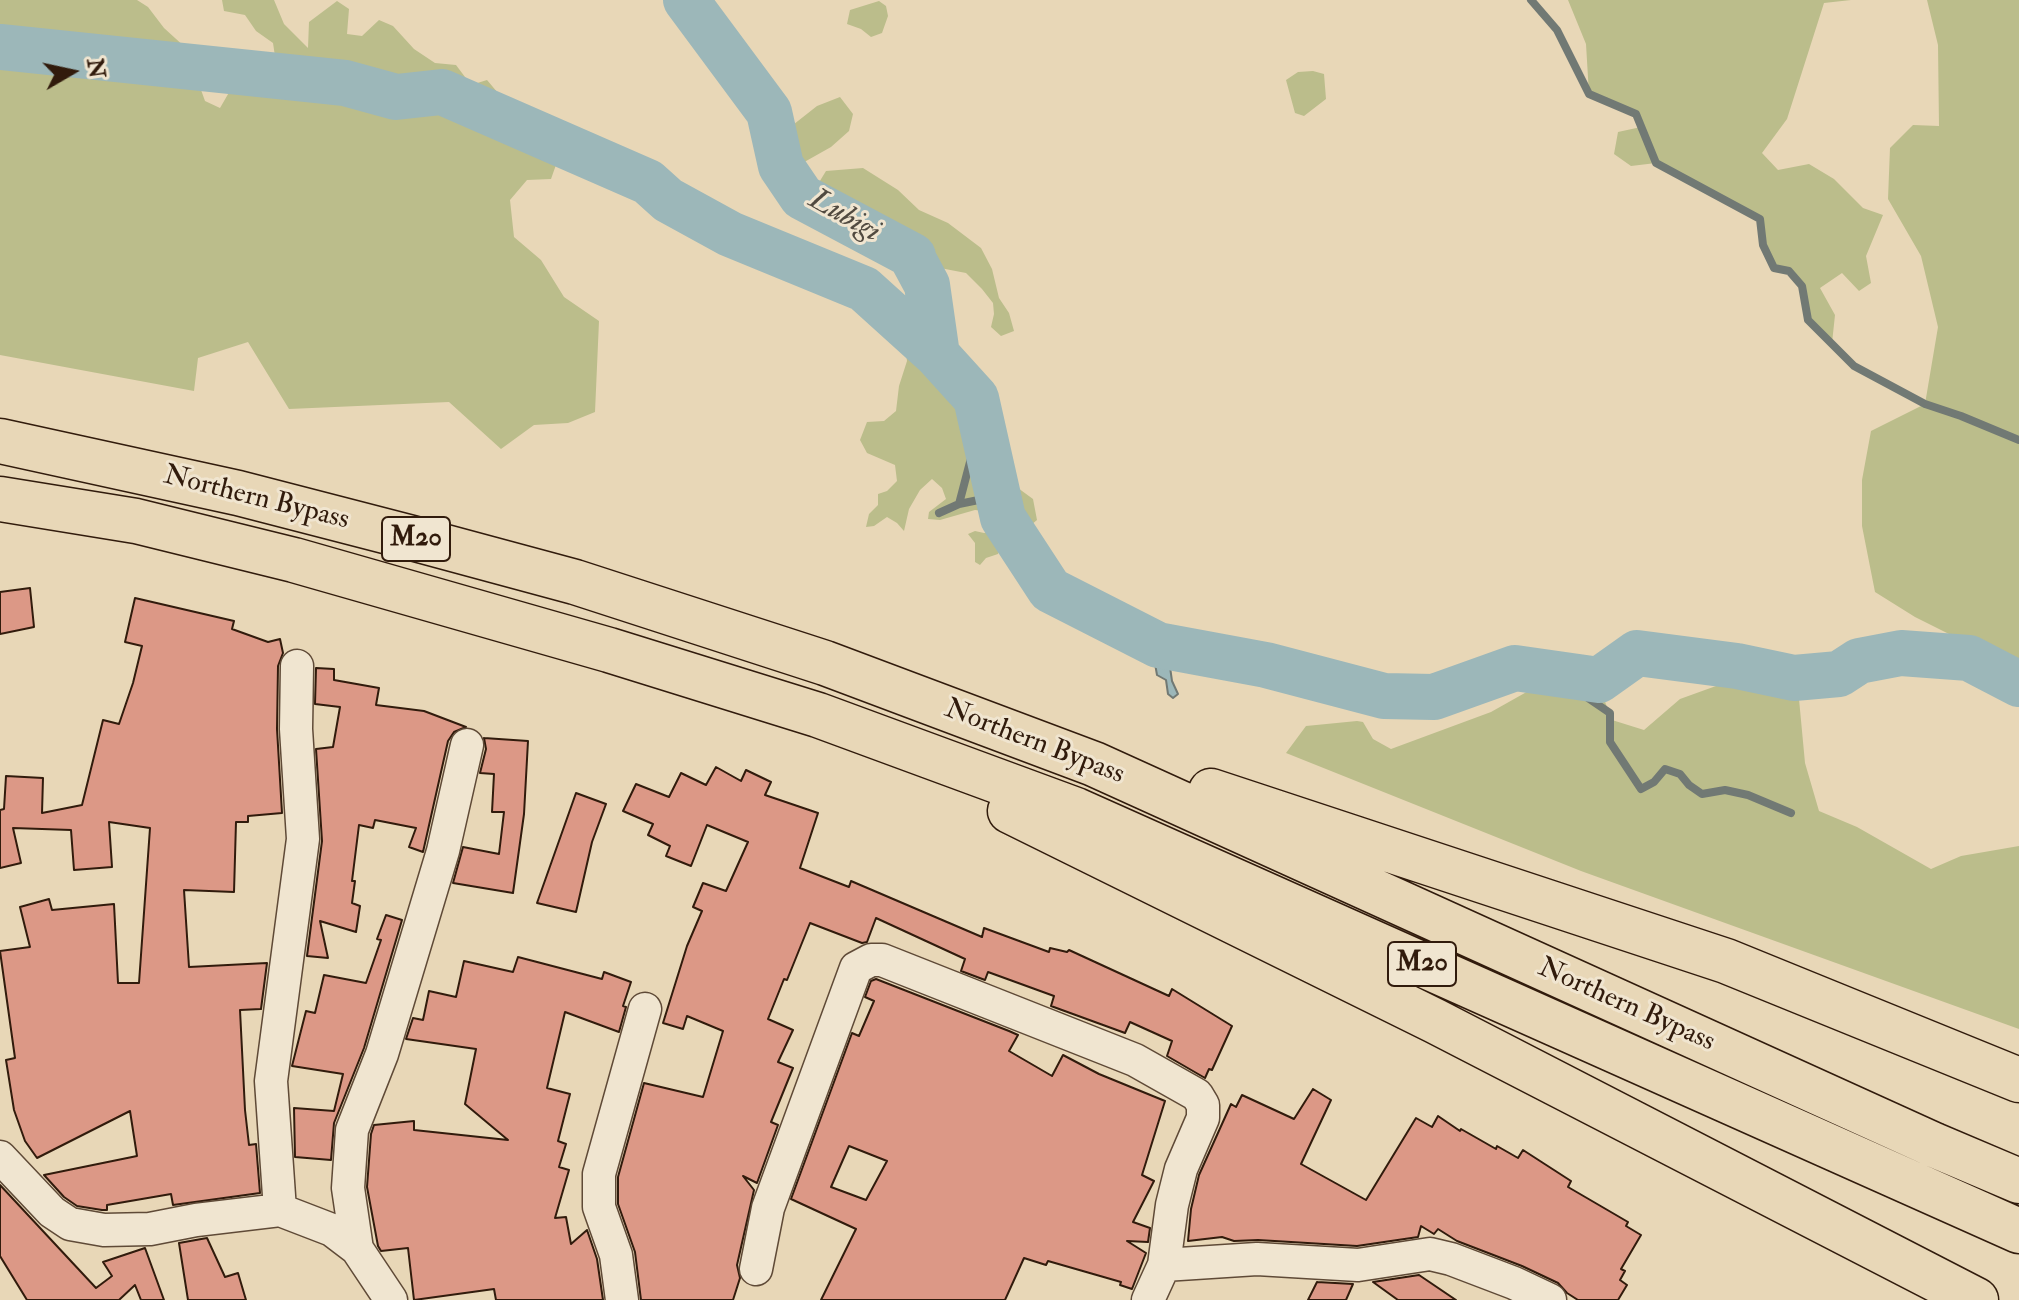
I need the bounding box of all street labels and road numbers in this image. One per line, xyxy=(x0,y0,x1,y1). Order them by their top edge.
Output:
street label: Northern Bypass xyxy=(160,460,352,538)
road number: M20 xyxy=(382,517,450,561)
street label: Northern Bypass xyxy=(939,693,1129,793)
road number: M20 xyxy=(1388,942,1456,986)
street label: Northern Bypass xyxy=(1532,952,1720,1060)

